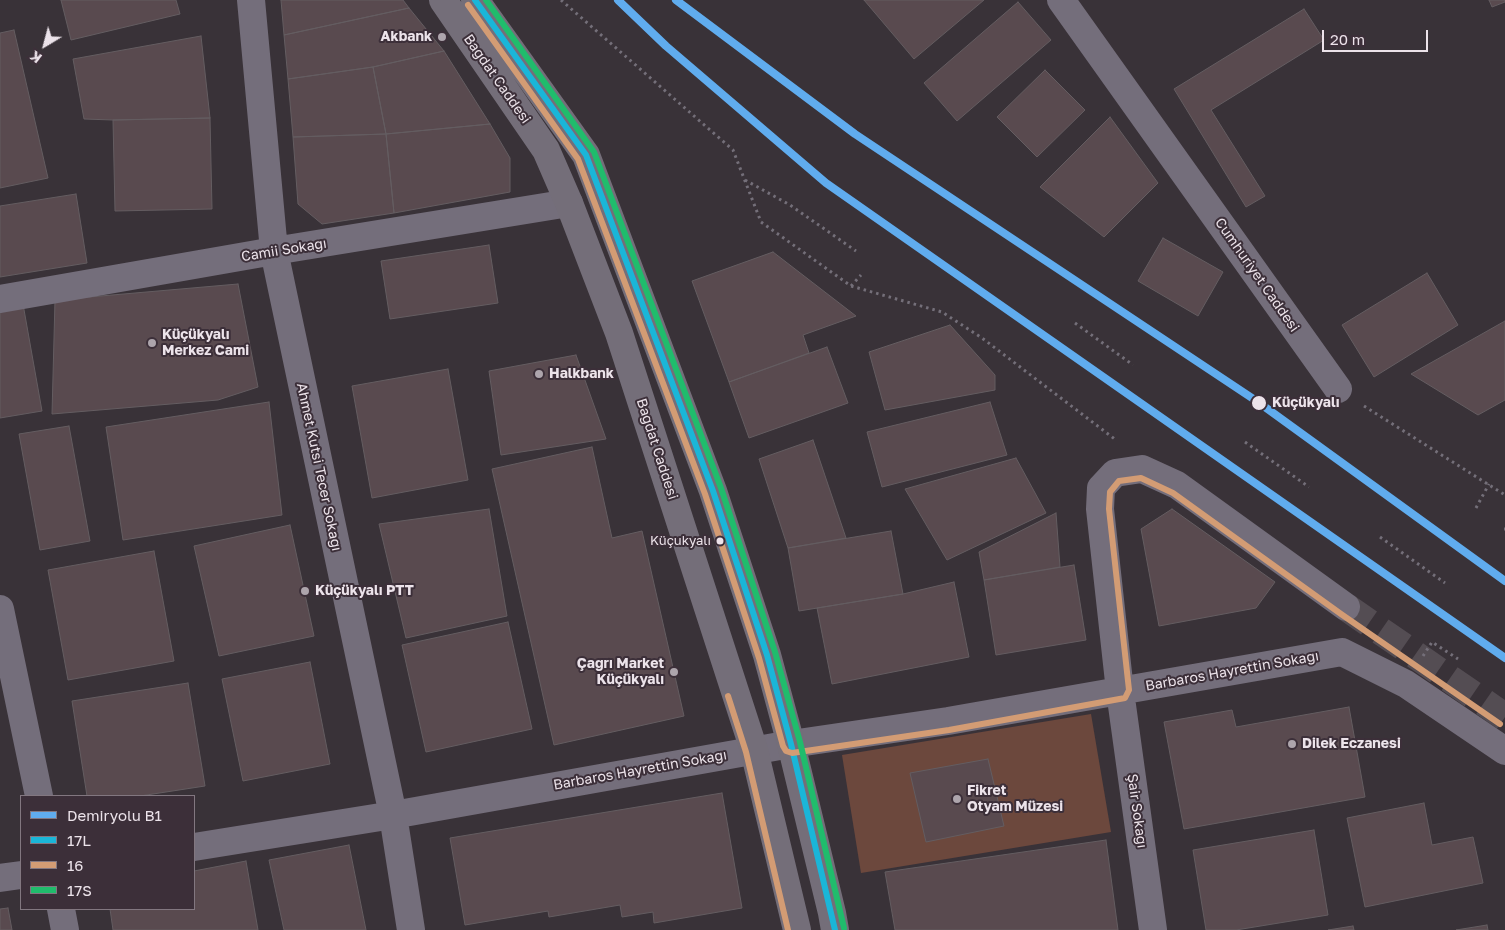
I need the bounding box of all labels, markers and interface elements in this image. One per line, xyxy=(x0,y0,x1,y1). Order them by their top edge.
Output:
north arrow xyxy=(20,20,70,70)
scale bar xyxy=(1325,20,1431,52)
place label: Akbank xyxy=(381,29,432,45)
text: 20 m xyxy=(1330,30,1365,48)
marker: Akbank xyxy=(436,31,448,43)
street label: Bağdat Caddesi xyxy=(460,31,534,127)
text: K xyxy=(27,48,45,67)
street label: Cumhuriyet Caddesi xyxy=(1211,215,1303,335)
street label: Camii Sokağı xyxy=(240,235,328,265)
place label: Küçükyalı Merkez Cami xyxy=(162,327,249,360)
marker: Küçükyalı Merkez Cami xyxy=(146,337,158,349)
place label: Halkbank xyxy=(549,366,614,382)
marker: Halkbank xyxy=(533,368,545,380)
street label: Ahmet Kutsi Tecer Sokağı xyxy=(293,381,345,553)
marker: Küçükyalı xyxy=(1250,394,1268,412)
place label: Küçükyalı xyxy=(1272,395,1339,411)
street label: Bağdat Caddesi xyxy=(633,396,681,502)
place label: Küçukyalı xyxy=(650,533,711,549)
marker: Küçukyalı xyxy=(715,536,725,546)
place label: Küçükyalı PTT xyxy=(315,583,414,599)
marker: Küçükyalı PTT xyxy=(299,585,311,597)
street label: Barbaros Hayrettin Sokağı xyxy=(1144,647,1320,695)
place label: Çağrı Market Küçükyalı xyxy=(577,656,664,689)
marker: Çağrı Market Küçükyalı xyxy=(668,666,680,678)
place label: Dilek Eczanesi xyxy=(1302,736,1401,752)
marker: Dilek Eczanesi xyxy=(1286,738,1298,750)
street label: Barbaros Hayrettin Sokağı xyxy=(552,746,728,794)
street label: Şair Sokağı xyxy=(1123,773,1151,849)
place label: Fikret Otyam Müzesi xyxy=(967,783,1063,816)
marker: Fikret Otyam Müzesi xyxy=(951,793,963,805)
legend xyxy=(20,795,195,910)
text: Demiryolu B1 xyxy=(67,806,162,824)
text: 17L xyxy=(67,831,91,849)
text: 16 xyxy=(67,856,83,874)
text: 17S xyxy=(67,881,92,899)

